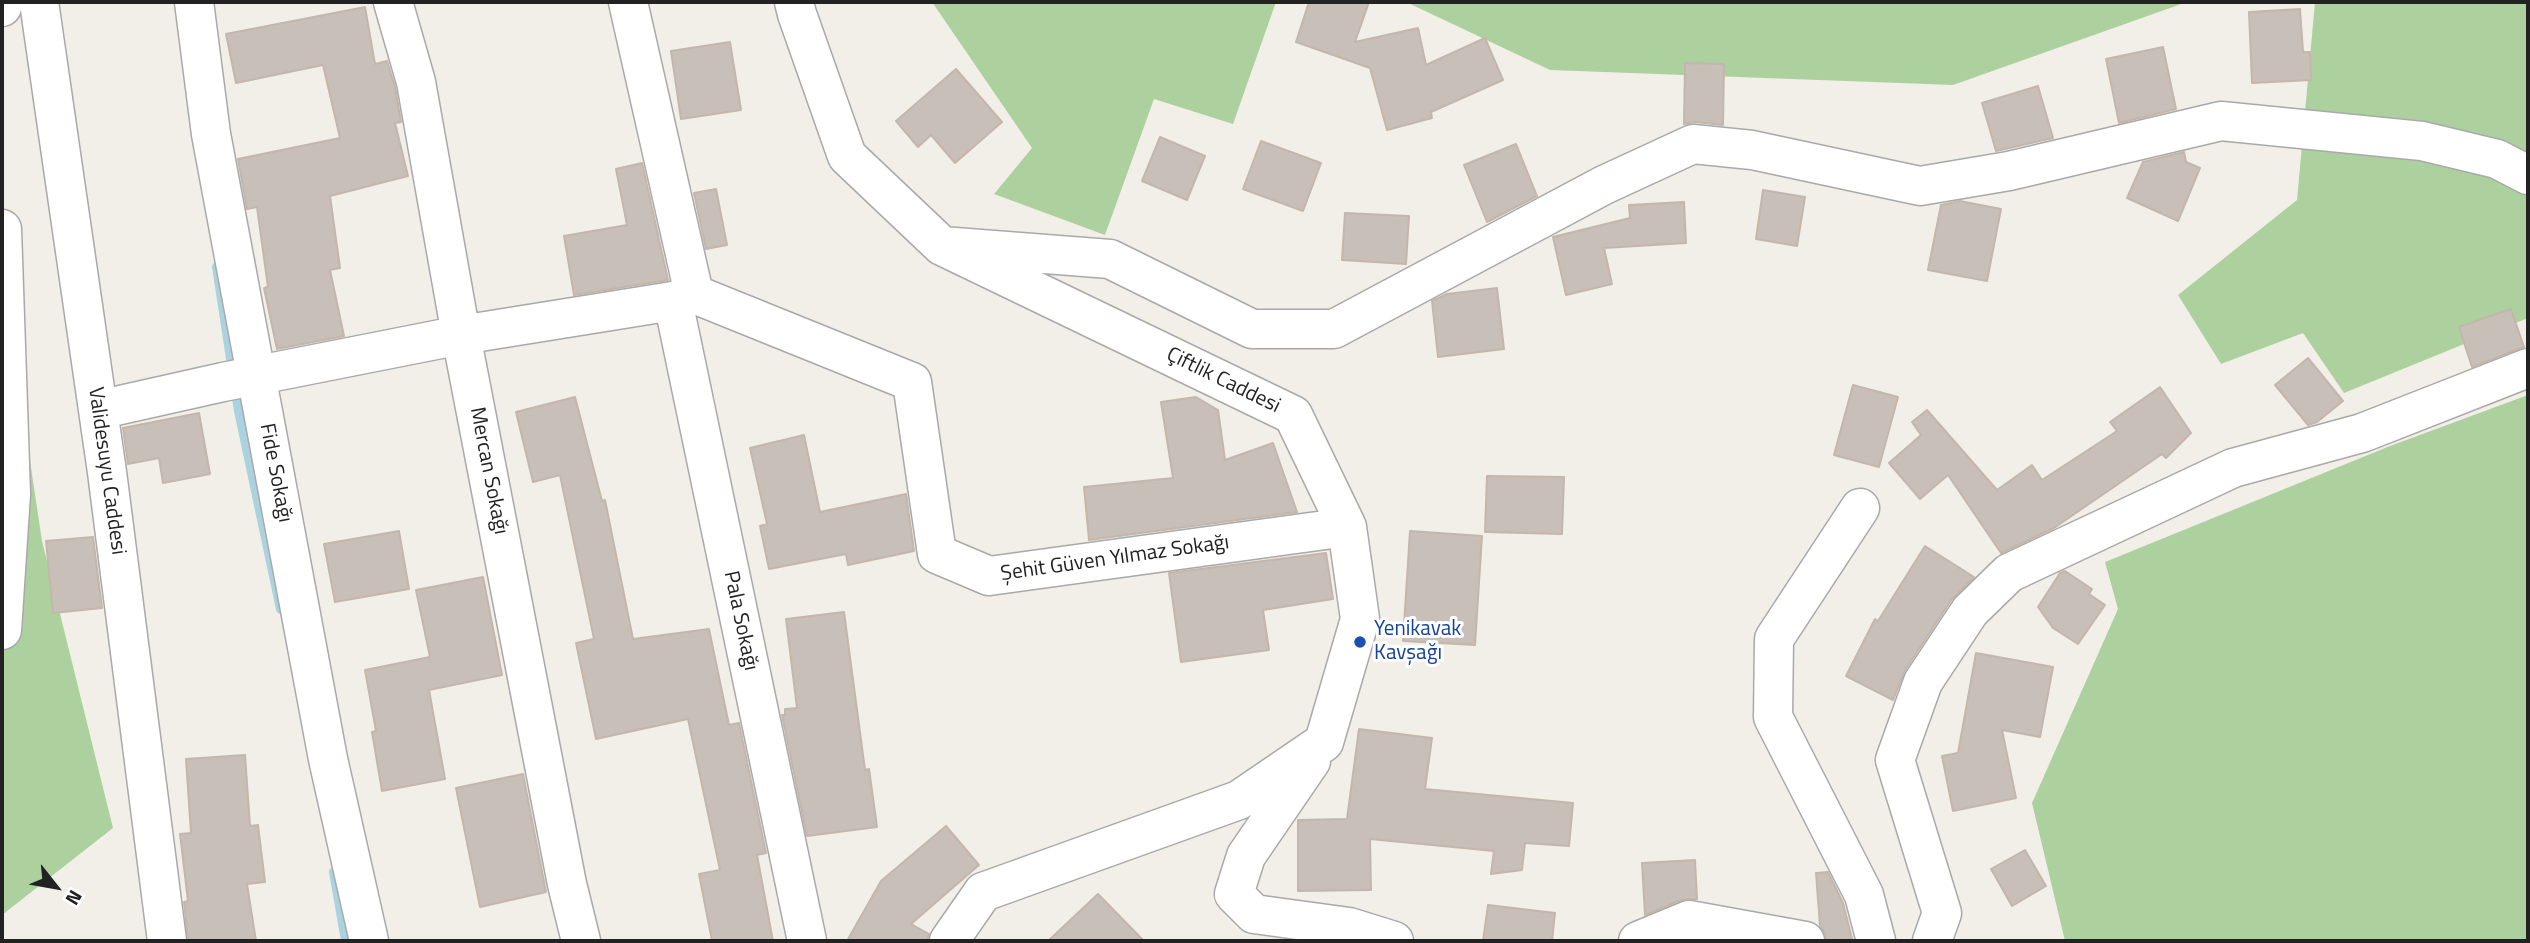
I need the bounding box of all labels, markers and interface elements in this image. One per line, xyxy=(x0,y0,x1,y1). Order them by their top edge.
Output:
street label: Çiftlik Caddesi xyxy=(1162,343,1284,419)
street label: Validesuyu Caddesi xyxy=(82,385,130,557)
street label: Mercan Sokağı xyxy=(463,405,513,537)
street label: Fide Sokağı xyxy=(253,421,297,525)
street label: Şehit Güven Yılmaz Sokağı xyxy=(999,530,1231,588)
street label: Pala Sokağı xyxy=(717,569,763,673)
place label: Yenikavak Kavşağı xyxy=(1374,617,1461,667)
marker: Yenikavak Kavşağı xyxy=(1352,634,1368,650)
north arrow xyxy=(21,852,91,922)
text: N xyxy=(59,885,90,911)

